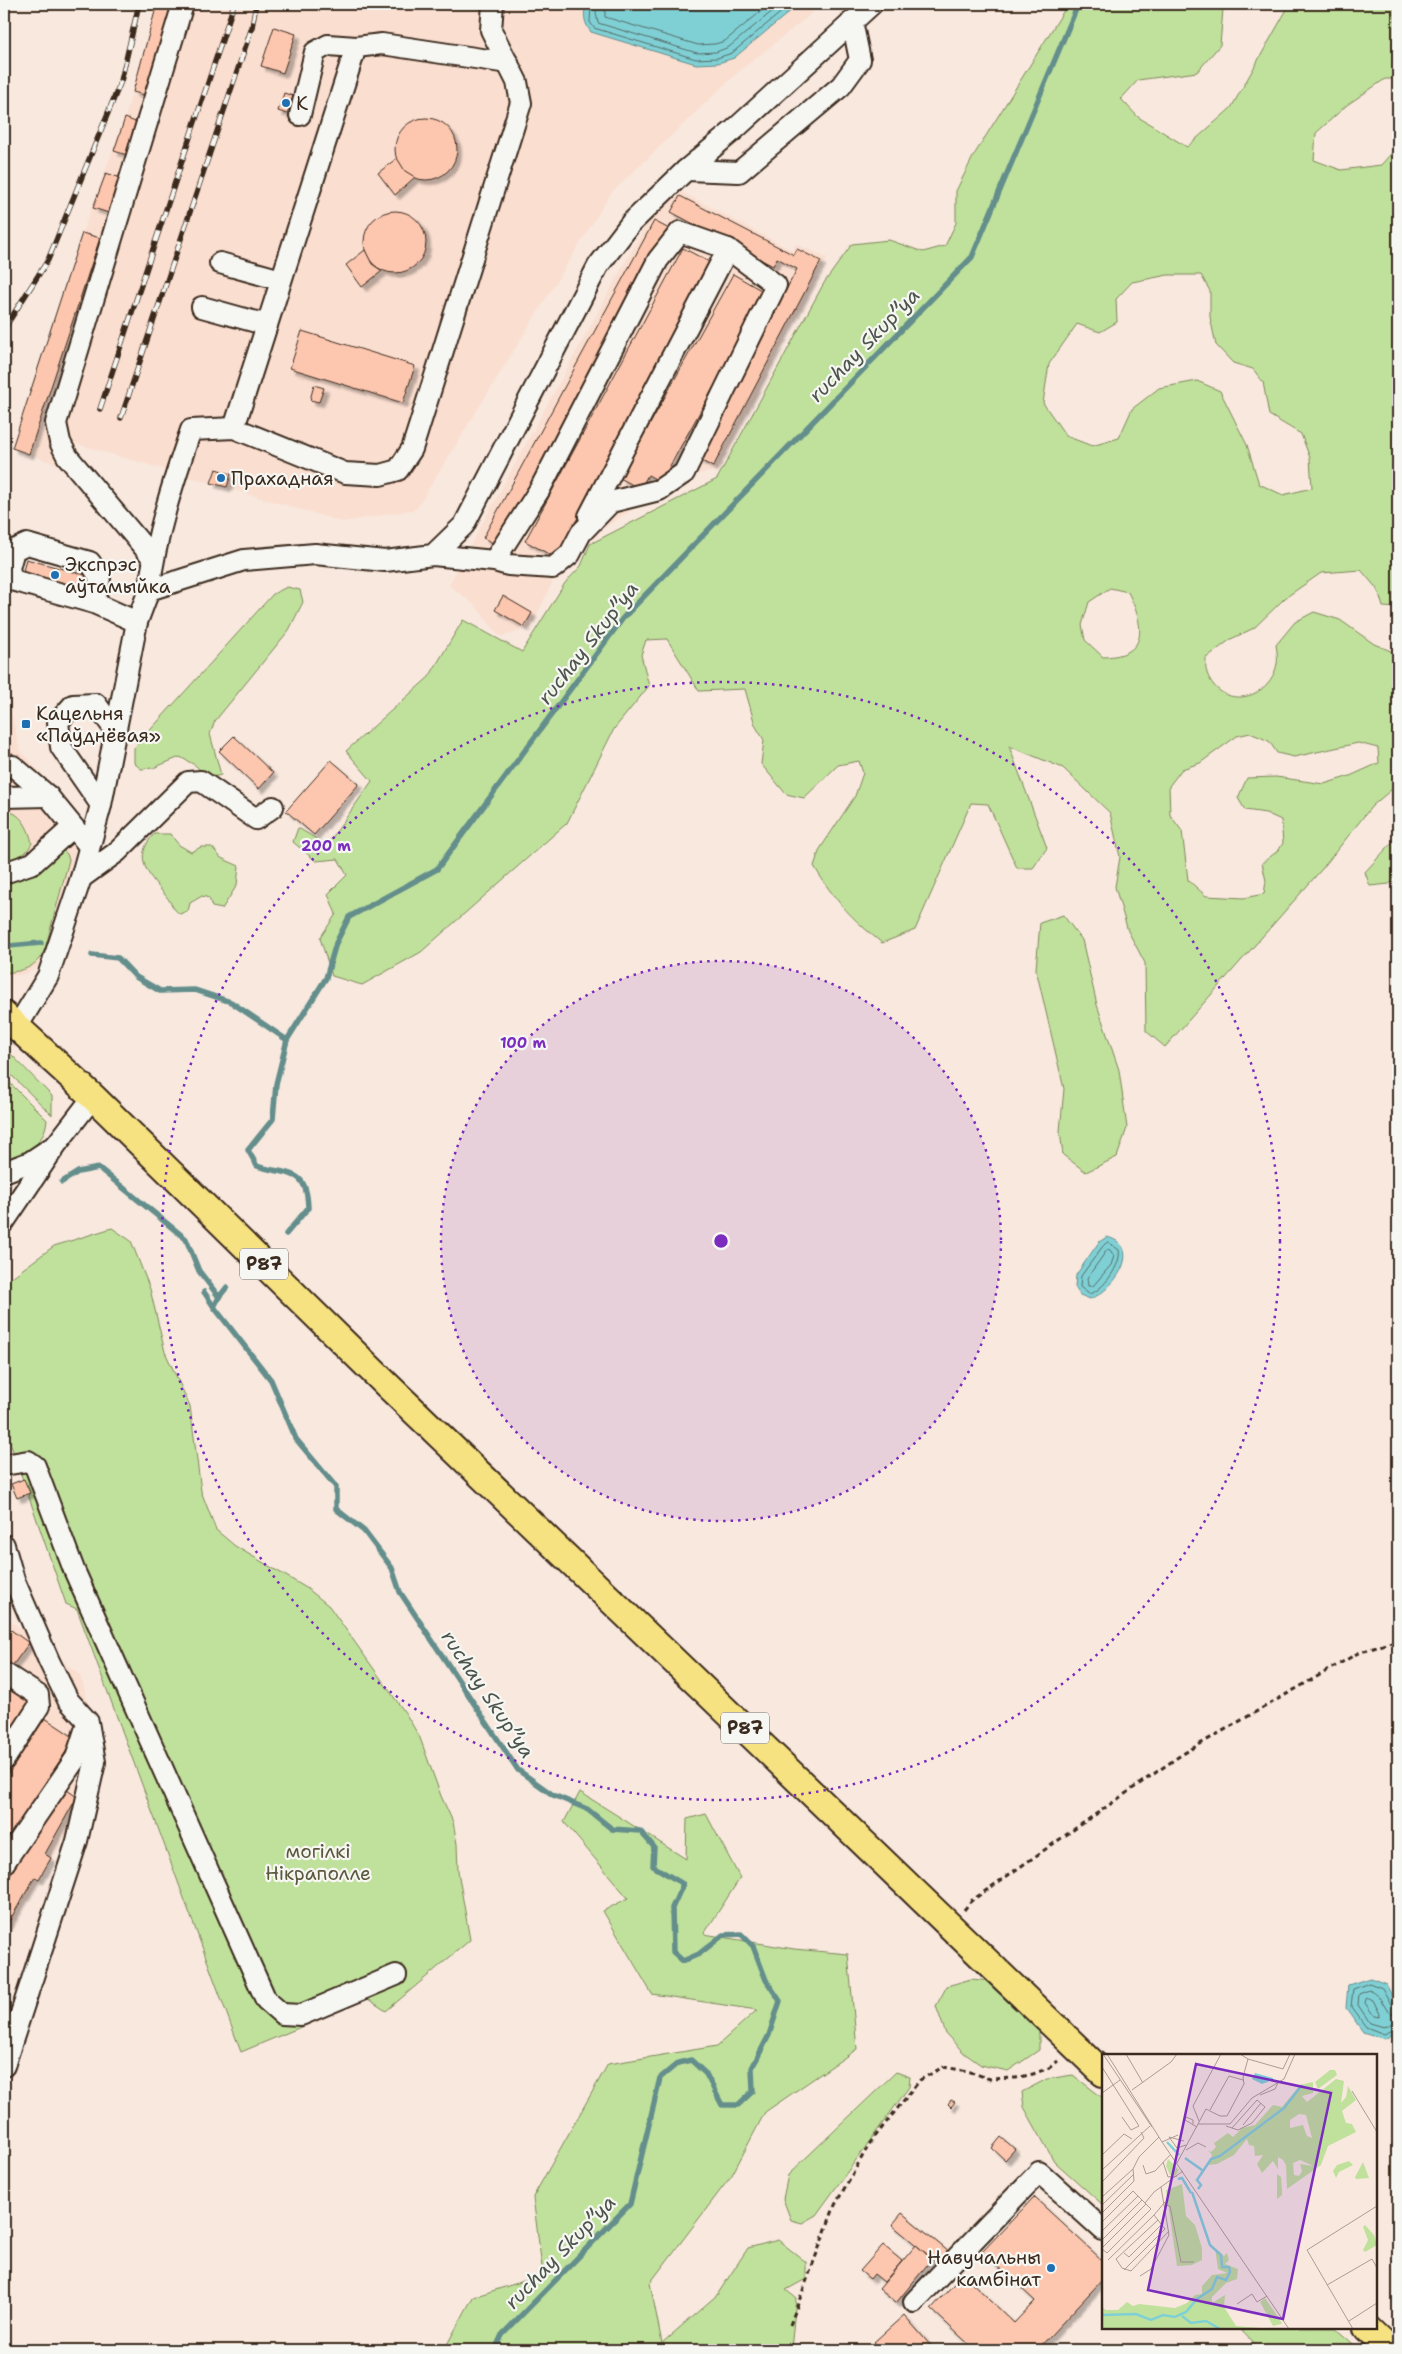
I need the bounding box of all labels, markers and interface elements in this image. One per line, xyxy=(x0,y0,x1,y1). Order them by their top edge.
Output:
place label: К xyxy=(296,91,308,116)
marker: К xyxy=(280,97,292,109)
water label: ruchay Skup’’ya xyxy=(803,282,925,408)
place label: Прахадная xyxy=(231,466,334,491)
marker: Прахадная xyxy=(215,472,227,484)
place label: Экспрэс аўтамыйка xyxy=(65,552,171,599)
marker: Экспрэс аўтамыйка xyxy=(49,569,61,581)
water label: ruchay Skup’’ya xyxy=(532,576,644,710)
place label: Кацельня «Паўднёвая» xyxy=(36,701,161,748)
marker: Кацельня «Паўднёвая» xyxy=(20,718,32,730)
text: 200 m xyxy=(301,836,351,856)
text: 100 m xyxy=(500,1033,546,1053)
centre of rings xyxy=(712,1232,730,1250)
road number: Р87 xyxy=(240,1248,288,1280)
water label: ruchay Skup’’ya xyxy=(436,1625,540,1763)
road number: Р87 xyxy=(721,1712,769,1744)
park label: могілкі Нікраполле xyxy=(265,1839,371,1886)
inset map xyxy=(1102,2054,1377,2329)
water label: ruchay Skup’’ya xyxy=(499,2189,621,2315)
place label: Навучальны камбінат xyxy=(927,2245,1041,2292)
marker: Навучальны камбінат xyxy=(1045,2262,1057,2274)

